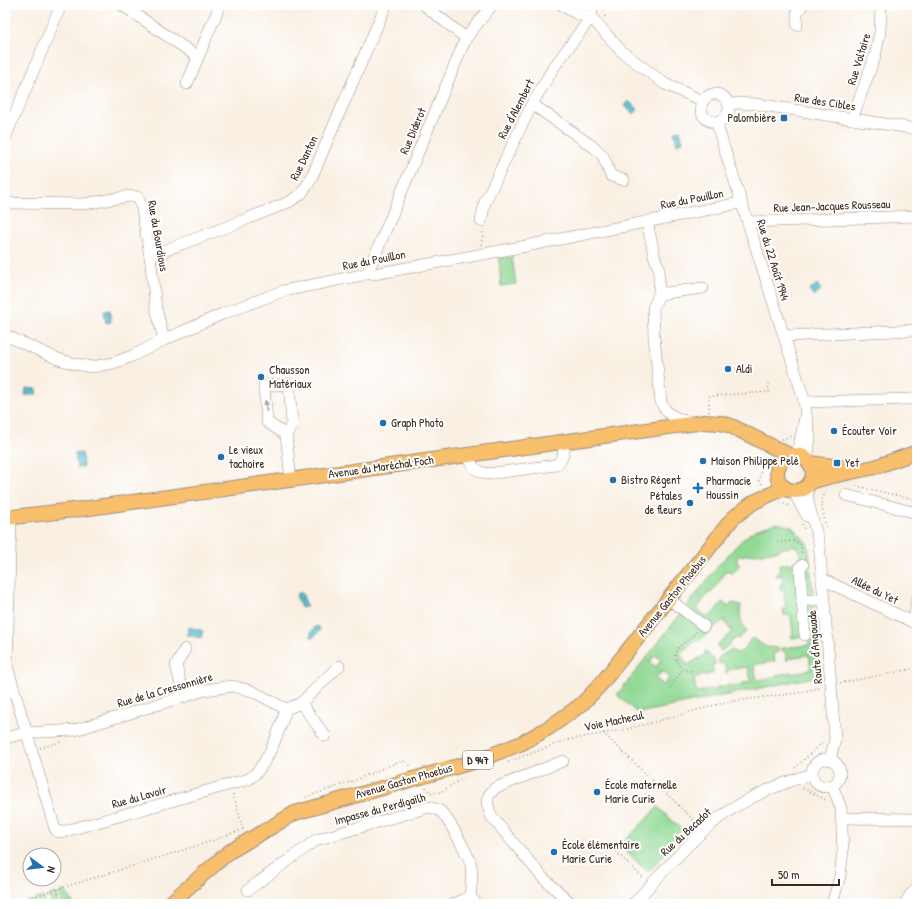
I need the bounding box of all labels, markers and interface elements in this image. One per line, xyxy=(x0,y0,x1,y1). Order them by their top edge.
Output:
street label: Rue Voltaire xyxy=(843,31,875,87)
street label: Rue d'Alembert xyxy=(493,75,538,142)
street label: Rue des Cibles xyxy=(793,88,857,115)
street label: Rue Diderot xyxy=(395,104,430,157)
place label: Palombière xyxy=(728,109,776,126)
marker: Palombière xyxy=(779,113,789,123)
street label: Rue Danton xyxy=(285,132,322,183)
street label: Rue du Pouillon xyxy=(659,184,725,213)
street label: Rue Jean-Jacques Rousseau xyxy=(773,195,891,216)
street label: Rue du Bourdious xyxy=(144,199,173,273)
street label: Rue du 22 Août 1944 xyxy=(753,217,794,303)
street label: Rue du Pouillon xyxy=(341,245,407,274)
place label: Aldi xyxy=(736,360,752,377)
place label: Chausson Matériaux xyxy=(269,361,312,392)
marker: Aldi xyxy=(723,364,733,374)
marker: Chausson Matériaux xyxy=(256,372,266,382)
one-way arrow xyxy=(262,400,269,412)
place label: Graph Photo xyxy=(391,414,444,431)
marker: Graph Photo xyxy=(378,418,388,428)
place label: Écouter Voir xyxy=(842,422,897,439)
marker: Écouter Voir xyxy=(829,426,839,436)
place label: Le vieux tachoire xyxy=(229,441,265,472)
street label: Avenue du Maréchal Foch xyxy=(327,451,435,482)
marker: Le vieux tachoire xyxy=(216,452,226,462)
place label: Maison Philippe Pelé xyxy=(711,452,799,469)
place label: Yet xyxy=(845,454,860,471)
marker: Maison Philippe Pelé xyxy=(698,456,708,466)
marker: Yet xyxy=(832,458,842,468)
place label: Bistro Régent xyxy=(621,471,682,488)
place label: Pharmacie Houssin xyxy=(706,472,751,503)
marker: Bistro Régent xyxy=(608,475,618,485)
marker: Pharmacie Houssin xyxy=(693,483,703,493)
place label: Pétales de fleurs xyxy=(645,487,682,518)
marker: Pétales de fleurs xyxy=(685,498,695,508)
street label: Avenue Gaston Phoebus xyxy=(633,551,710,640)
street label: Allée du Yet xyxy=(849,571,902,608)
street label: Route d'Angouade xyxy=(803,609,826,685)
street label: Rue de la Cressonnière xyxy=(115,668,215,711)
street label: Voie Machecul xyxy=(582,706,646,735)
road number: D 947 xyxy=(463,751,493,769)
street label: Avenue Gaston Phoebus xyxy=(353,758,455,803)
place label: École maternelle Marie Curie xyxy=(605,776,677,807)
street label: Rue du Lavoir xyxy=(110,781,169,812)
marker: École maternelle Marie Curie xyxy=(592,787,602,797)
street label: Impasse du Perdigailh xyxy=(333,788,427,829)
street label: Rue du Becadot xyxy=(656,803,715,860)
place label: École élémentaire Marie Curie xyxy=(562,836,640,867)
north arrow xyxy=(22,847,62,887)
marker: École élémentaire Marie Curie xyxy=(549,847,559,857)
scale bar xyxy=(772,861,839,887)
text: N xyxy=(44,865,59,874)
text: 50 m xyxy=(778,866,799,883)

